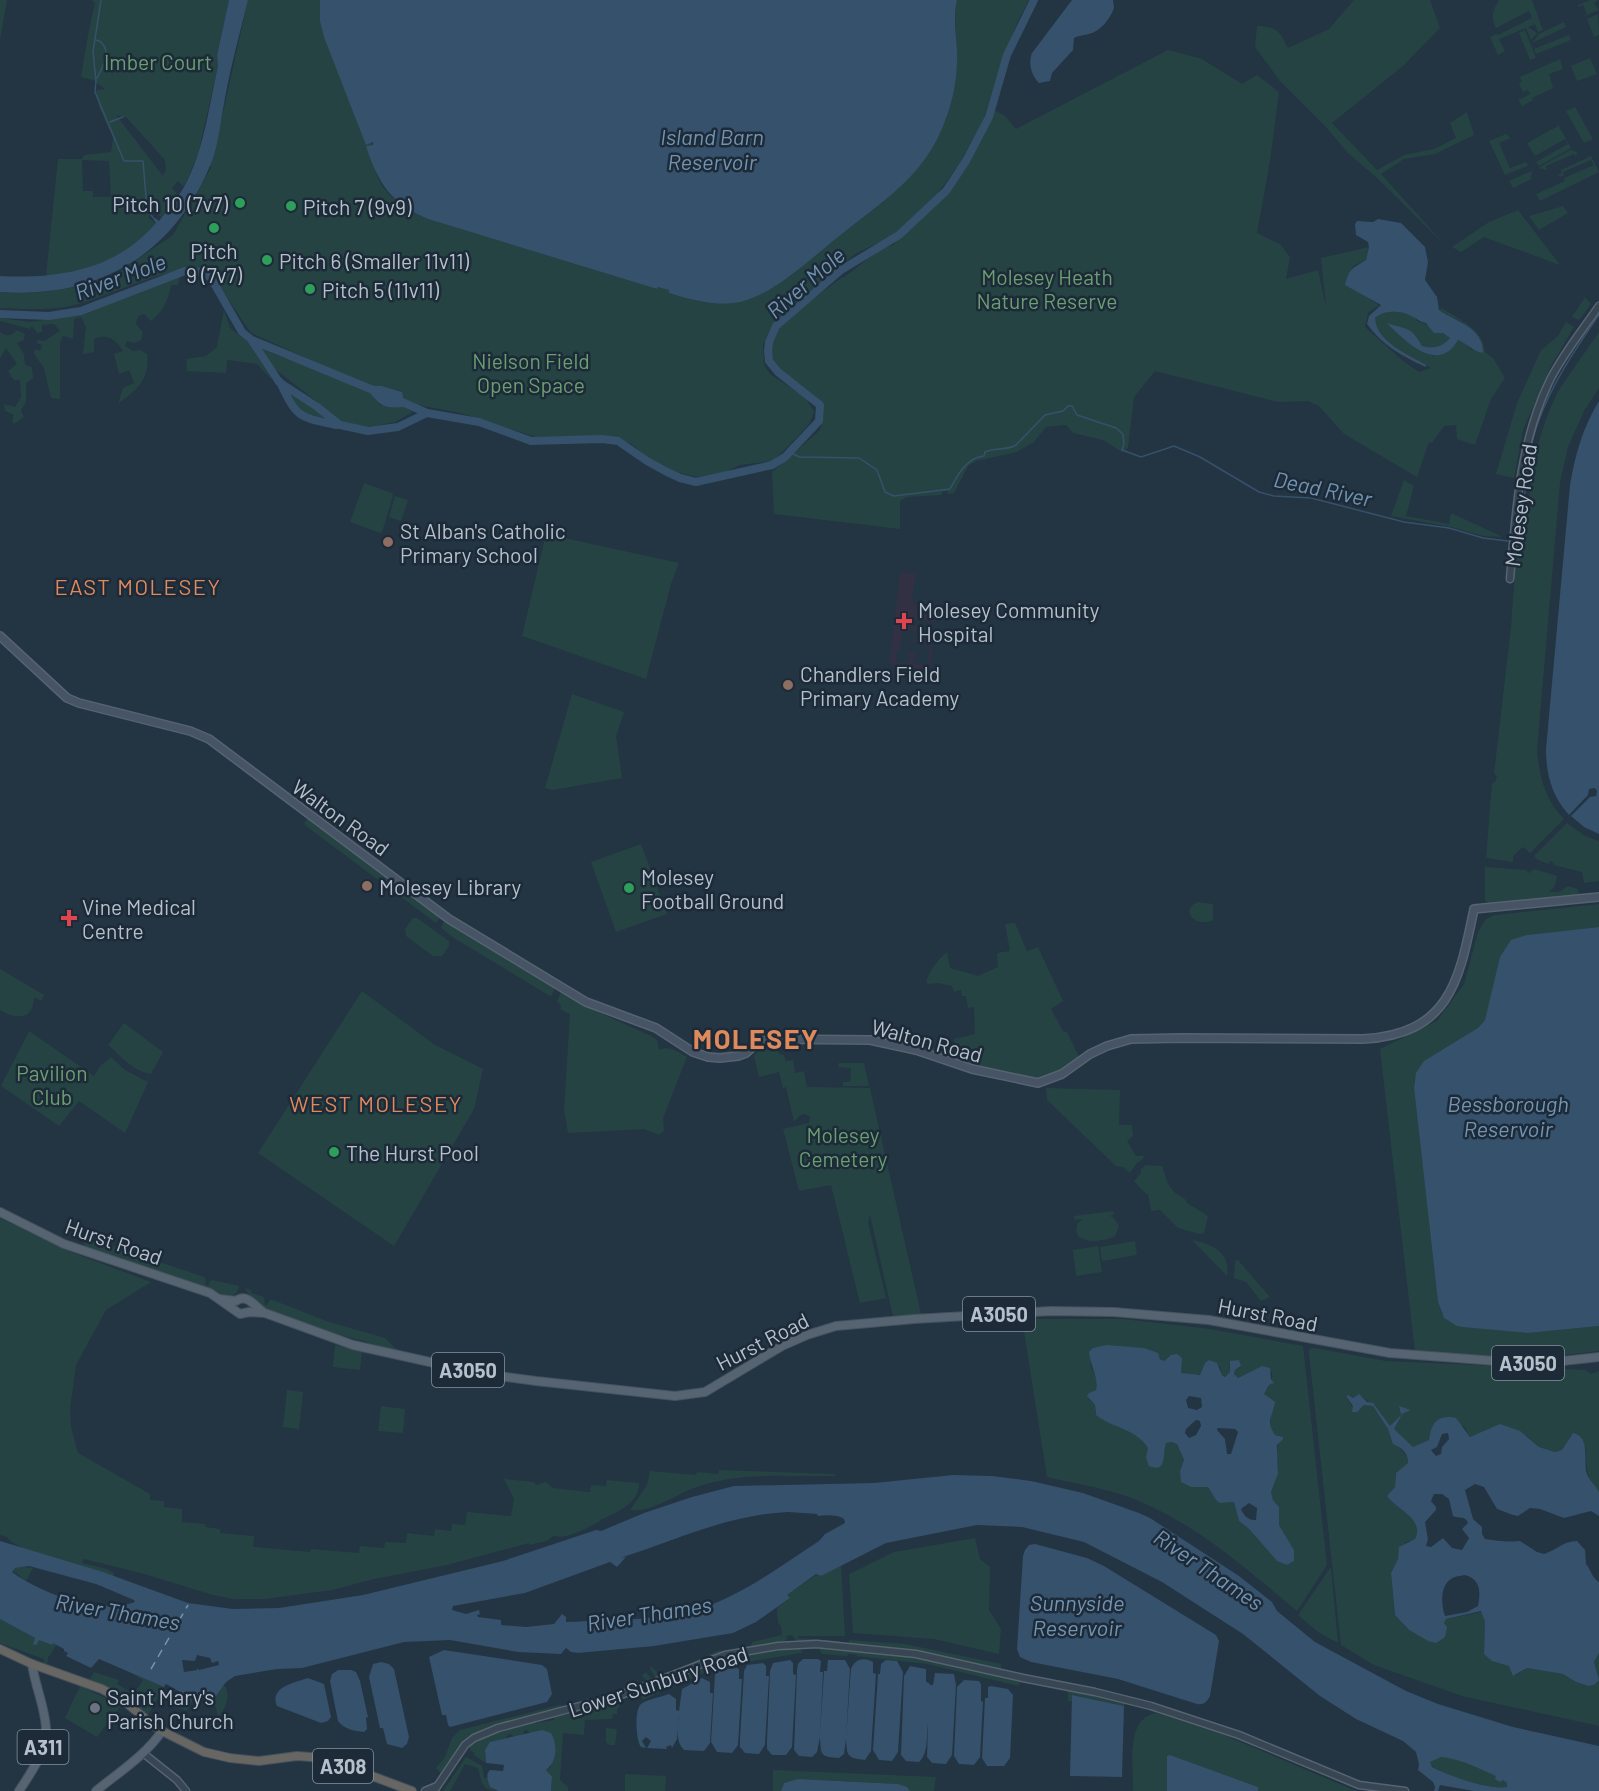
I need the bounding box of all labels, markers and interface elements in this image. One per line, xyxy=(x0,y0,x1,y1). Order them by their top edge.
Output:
park label: Imber Court xyxy=(104,49,212,74)
water label: Island Barn Reservoir xyxy=(660,123,764,174)
place label: Pitch 10 (7v7) xyxy=(112,191,229,216)
place label: Pitch 7 (9v9) xyxy=(303,194,412,219)
marker: Pitch 10 (7v7) xyxy=(233,196,247,210)
marker: Pitch 7 (9v9) xyxy=(284,199,298,213)
marker: Pitch 9 (7v7) xyxy=(207,221,221,235)
place label: Pitch 9 (7v7) xyxy=(186,238,242,287)
water label: River Mole xyxy=(761,241,849,323)
water label: River Mole xyxy=(71,248,169,304)
place label: Pitch 6 (Smaller 11v11) xyxy=(279,248,470,273)
marker: Pitch 6 (Smaller 11v11) xyxy=(260,253,274,267)
park label: Molesey Heath Nature Reserve xyxy=(977,264,1117,313)
place label: Pitch 5 (11v11) xyxy=(322,277,440,302)
marker: Pitch 5 (11v11) xyxy=(303,282,317,296)
park label: Nielson Field Open Space xyxy=(472,348,590,397)
street label: Molesey Road xyxy=(1499,442,1541,568)
water label: Dead River xyxy=(1272,465,1376,511)
place label: St Alban's Catholic Primary School xyxy=(400,518,566,567)
marker: St Alban's Catholic Primary School xyxy=(381,535,395,549)
district label: EAST MOLESEY xyxy=(54,573,222,599)
place label: Molesey Community Hospital xyxy=(918,597,1100,646)
marker: Molesey Community Hospital xyxy=(895,612,913,630)
place label: Chandlers Field Primary Academy xyxy=(800,661,960,710)
marker: Chandlers Field Primary Academy xyxy=(781,678,795,692)
street label: Walton Road xyxy=(288,773,394,861)
place label: Molesey Football Ground xyxy=(641,864,784,913)
place label: Molesey Library xyxy=(379,874,522,899)
marker: Molesey Library xyxy=(360,879,374,893)
marker: Molesey Football Ground xyxy=(622,881,636,895)
place label: Vine Medical Centre xyxy=(82,894,196,943)
marker: Vine Medical Centre xyxy=(60,909,78,927)
street label: Walton Road xyxy=(869,1013,985,1067)
district label: MOLESEY xyxy=(693,1022,819,1054)
park label: Pavilion Club xyxy=(16,1060,88,1109)
district label: WEST MOLESEY xyxy=(289,1090,463,1116)
water label: Bessborough Reservoir xyxy=(1447,1090,1569,1141)
park label: Molesey Cemetery xyxy=(799,1122,888,1171)
place label: The Hurst Pool xyxy=(346,1140,479,1165)
marker: The Hurst Pool xyxy=(327,1145,341,1159)
street label: Hurst Road xyxy=(62,1213,166,1269)
street label: Hurst Road xyxy=(1216,1292,1320,1336)
road number: A3050 xyxy=(963,1297,1035,1331)
street label: Hurst Road xyxy=(711,1307,813,1375)
road number: A3050 xyxy=(1492,1346,1564,1380)
road number: A3050 xyxy=(432,1353,504,1387)
water label: River Thames xyxy=(1150,1523,1268,1615)
water label: River Thames xyxy=(54,1587,182,1635)
water label: Sunnyside Reservoir xyxy=(1030,1589,1124,1640)
water label: River Thames xyxy=(585,1590,713,1636)
street label: Lower Sunbury Road xyxy=(565,1640,751,1722)
place label: Saint Mary's Parish Church xyxy=(107,1684,234,1733)
marker: Saint Mary's Parish Church xyxy=(88,1701,102,1715)
road number: A311 xyxy=(18,1730,68,1764)
road number: A308 xyxy=(313,1749,373,1783)

